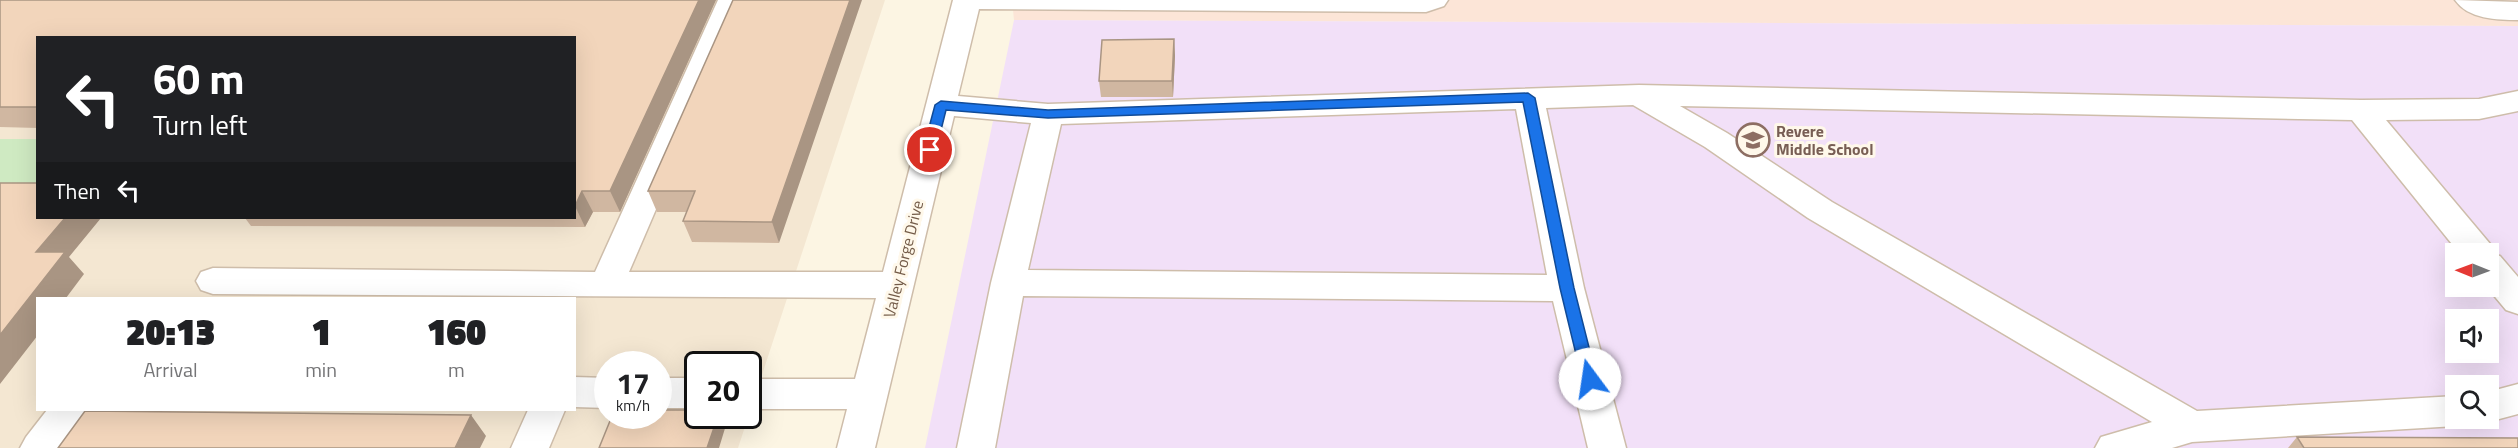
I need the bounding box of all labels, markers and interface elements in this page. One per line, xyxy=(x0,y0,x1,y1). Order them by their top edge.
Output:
text: 60 m xyxy=(153,46,245,110)
icon: left xyxy=(54,60,132,138)
text: Turn left xyxy=(153,104,247,145)
place label: Revere Middle School xyxy=(1776,119,1873,161)
school or university icon: Revere Middle School xyxy=(1735,122,1771,158)
pin xyxy=(904,124,955,175)
icon: arrive xyxy=(913,133,946,166)
text: Then xyxy=(54,174,100,208)
icon: left xyxy=(112,174,145,207)
street label: Valley Forge Drive xyxy=(877,198,929,320)
north arrow xyxy=(2445,243,2499,297)
map controls xyxy=(2445,243,2499,429)
text: 20:13 xyxy=(126,304,215,359)
text: 1 xyxy=(311,304,331,359)
text: 160 xyxy=(427,304,486,359)
button: sound xyxy=(2445,309,2499,363)
position arrow xyxy=(1558,347,1622,411)
speed limit sign: 20 xyxy=(684,351,762,429)
text: Arrival xyxy=(143,354,198,385)
text: min xyxy=(305,354,337,385)
text: m xyxy=(448,354,465,385)
text: 17 xyxy=(616,360,650,406)
button: search xyxy=(2445,375,2499,429)
text: km/h xyxy=(616,394,650,417)

